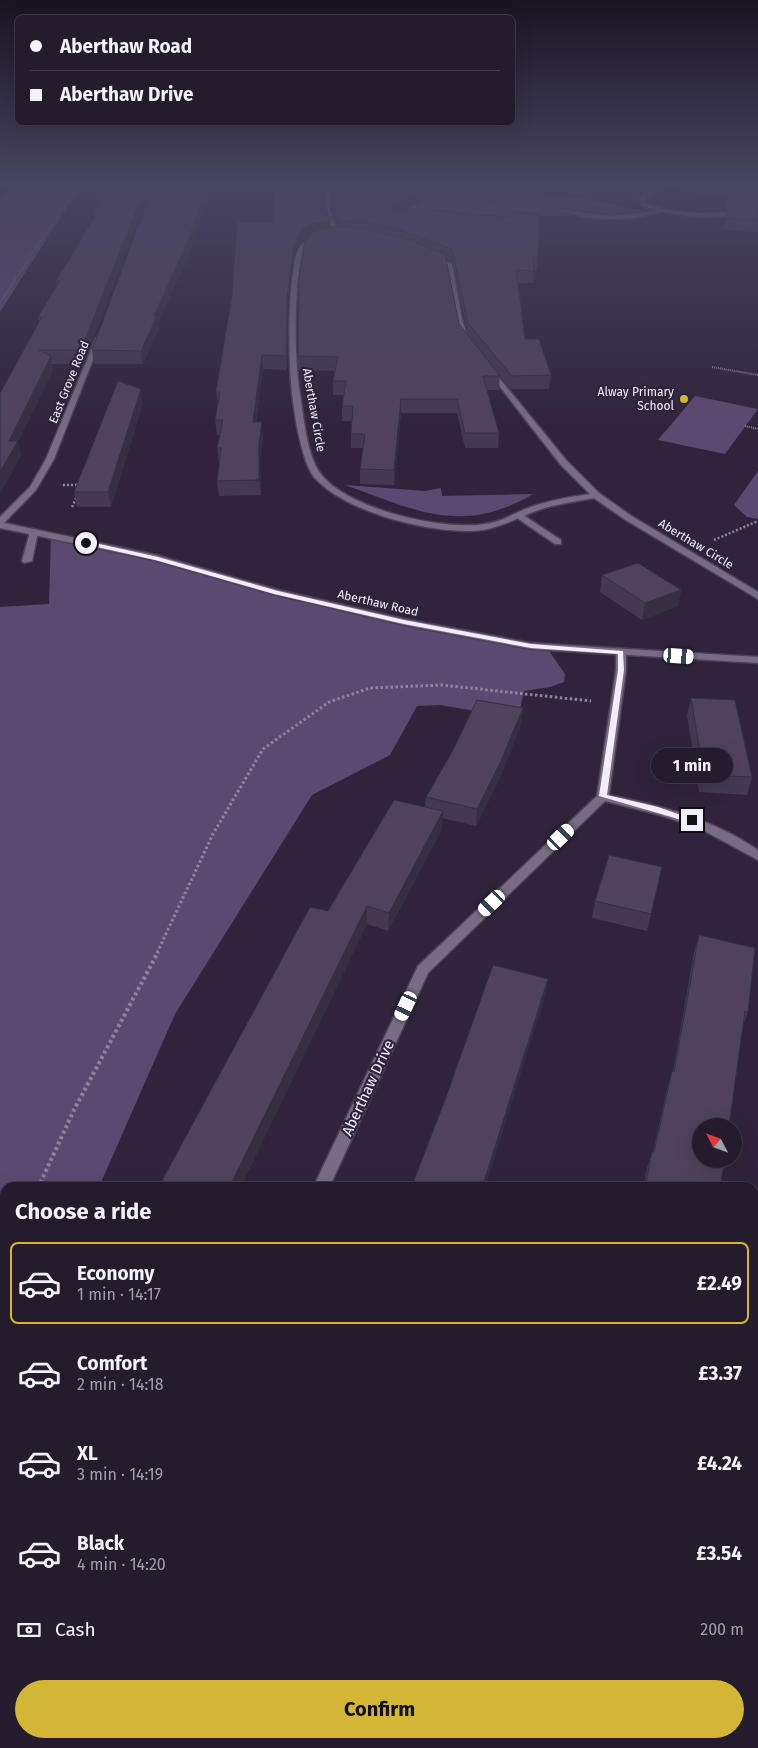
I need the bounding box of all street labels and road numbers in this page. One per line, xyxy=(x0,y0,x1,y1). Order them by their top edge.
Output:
street label: East Grove Road xyxy=(46,339,92,425)
street label: Aberthaw Circle xyxy=(300,367,328,453)
street label: Aberthaw Circle xyxy=(656,516,736,572)
street label: Aberthaw Road xyxy=(336,587,420,619)
street label: Aberthaw Drive xyxy=(338,1037,398,1139)

